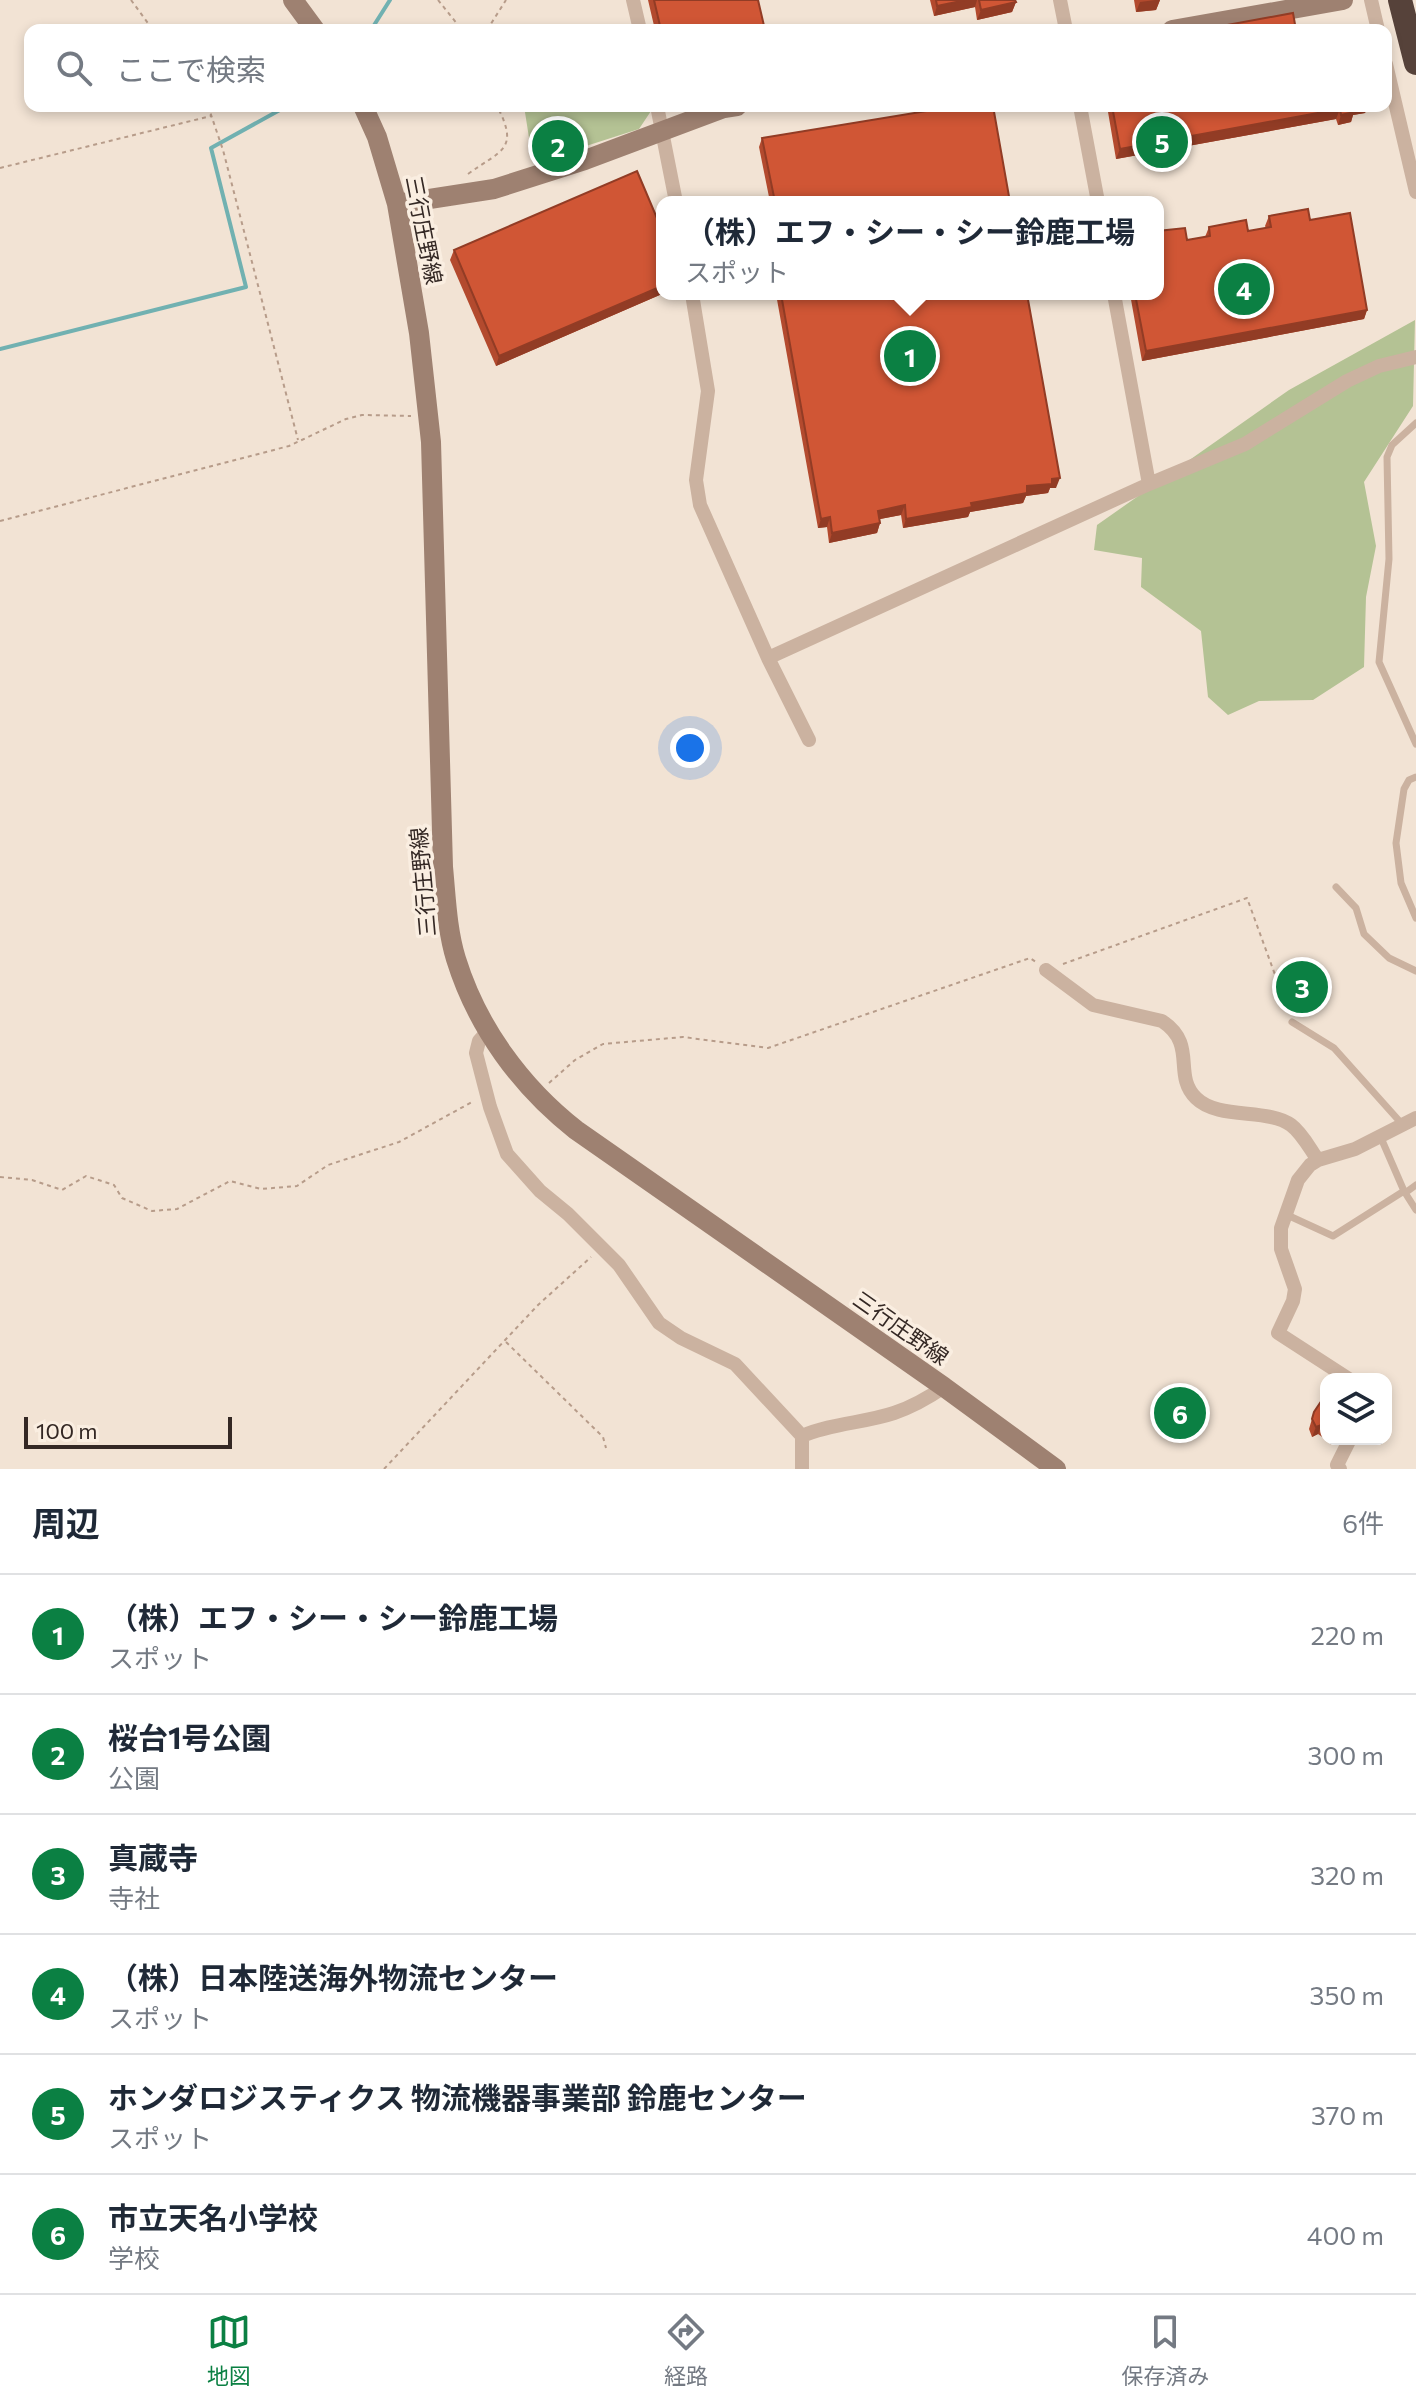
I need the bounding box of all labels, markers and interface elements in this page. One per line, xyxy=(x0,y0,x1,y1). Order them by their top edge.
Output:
search box xyxy=(24,24,1392,112)
icon: search xyxy=(52,46,96,90)
text: ここで検索 xyxy=(116,50,266,87)
pin: 5 xyxy=(1136,112,1188,172)
pin: 2 xyxy=(532,116,584,176)
street label: 三行庄野線 xyxy=(401,173,448,286)
popup xyxy=(656,196,1164,300)
text: （株）エフ・シー・シー鈴鹿工場 xyxy=(685,212,1135,249)
text: スポット xyxy=(685,256,789,287)
pin: 4 xyxy=(1218,259,1270,319)
pin: 1 xyxy=(884,326,936,386)
your location xyxy=(670,728,710,768)
street label: 三行庄野線 xyxy=(404,826,441,938)
pin: 3 xyxy=(1276,957,1328,1017)
street label: 三行庄野線 xyxy=(848,1285,954,1370)
map controls xyxy=(1320,1373,1392,1445)
button: layers xyxy=(1320,1373,1392,1445)
pin: 6 xyxy=(1154,1383,1206,1443)
scale bar xyxy=(24,1413,232,1449)
text: 100 m xyxy=(36,1417,98,1444)
text: 周辺 xyxy=(32,1501,100,1543)
text: 6件 xyxy=(1342,1507,1384,1538)
text: （株）エフ・シー・シー鈴鹿工場 xyxy=(108,1598,558,1635)
text: 1 xyxy=(52,1619,64,1650)
text: 220 m xyxy=(1311,1619,1384,1650)
text: スポット xyxy=(108,1642,212,1673)
text: 桜台1号公園 xyxy=(108,1718,272,1755)
text: 2 xyxy=(51,1739,65,1770)
text: 300 m xyxy=(1308,1739,1384,1770)
text: 公園 xyxy=(108,1762,160,1793)
text: 真蔵寺 xyxy=(108,1838,198,1875)
text: 3 xyxy=(50,1859,66,1890)
text: 320 m xyxy=(1310,1859,1384,1890)
text: 寺社 xyxy=(108,1882,160,1913)
text: （株）日本陸送海外物流センター xyxy=(108,1958,558,1995)
text: 4 xyxy=(50,1979,66,2010)
text: 350 m xyxy=(1310,1979,1384,2010)
text: スポット xyxy=(108,2002,212,2033)
text: ホンダロジスティクス 物流機器事業部 鈴鹿センター xyxy=(108,2078,807,2115)
text: 5 xyxy=(50,2099,66,2130)
text: 370 m xyxy=(1311,2099,1384,2130)
text: スポット xyxy=(108,2122,212,2153)
text: 市立天名小学校 xyxy=(108,2198,318,2235)
text: 6 xyxy=(50,2219,66,2250)
text: 400 m xyxy=(1307,2219,1384,2250)
text: 学校 xyxy=(108,2242,160,2273)
tab: 地図 xyxy=(207,2310,251,2390)
tab: 経路 xyxy=(664,2310,708,2390)
tab: 保存済み xyxy=(1121,2310,1209,2390)

